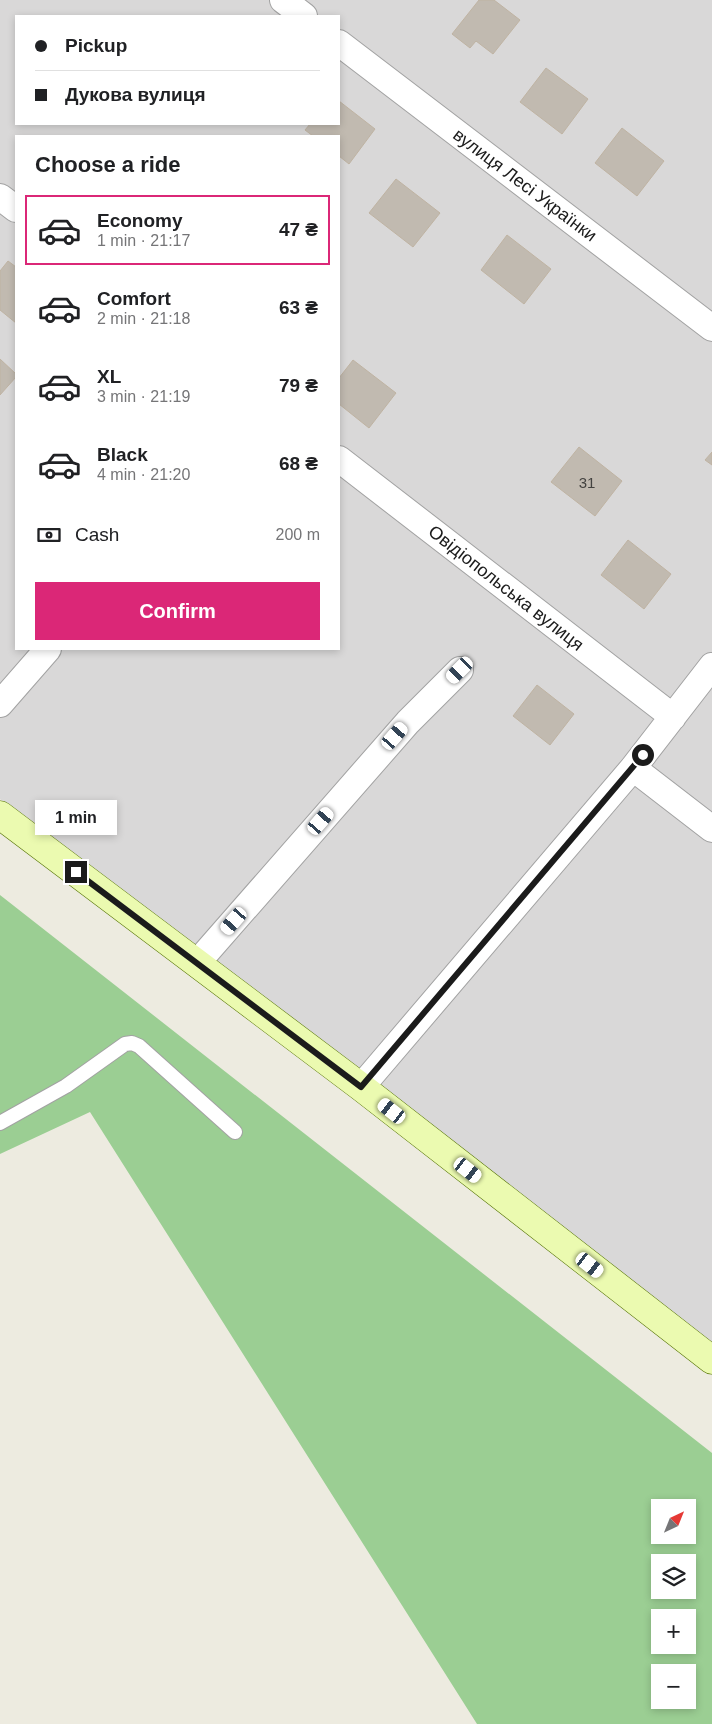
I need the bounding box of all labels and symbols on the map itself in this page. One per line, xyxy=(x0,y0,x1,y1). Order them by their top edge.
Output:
street label: вулиця Лесі Українки xyxy=(449,124,601,246)
house number: 31 xyxy=(579,474,595,491)
street label: Овідіопольська вулиця xyxy=(424,521,588,655)
car xyxy=(444,654,475,686)
car xyxy=(379,720,410,752)
route start xyxy=(632,744,654,766)
callout: 1 min xyxy=(35,800,117,834)
car xyxy=(305,805,336,837)
route end xyxy=(65,861,87,883)
car xyxy=(218,905,249,937)
car xyxy=(375,1096,408,1126)
car xyxy=(451,1155,484,1185)
car xyxy=(573,1250,606,1280)
north arrow xyxy=(651,1499,696,1544)

